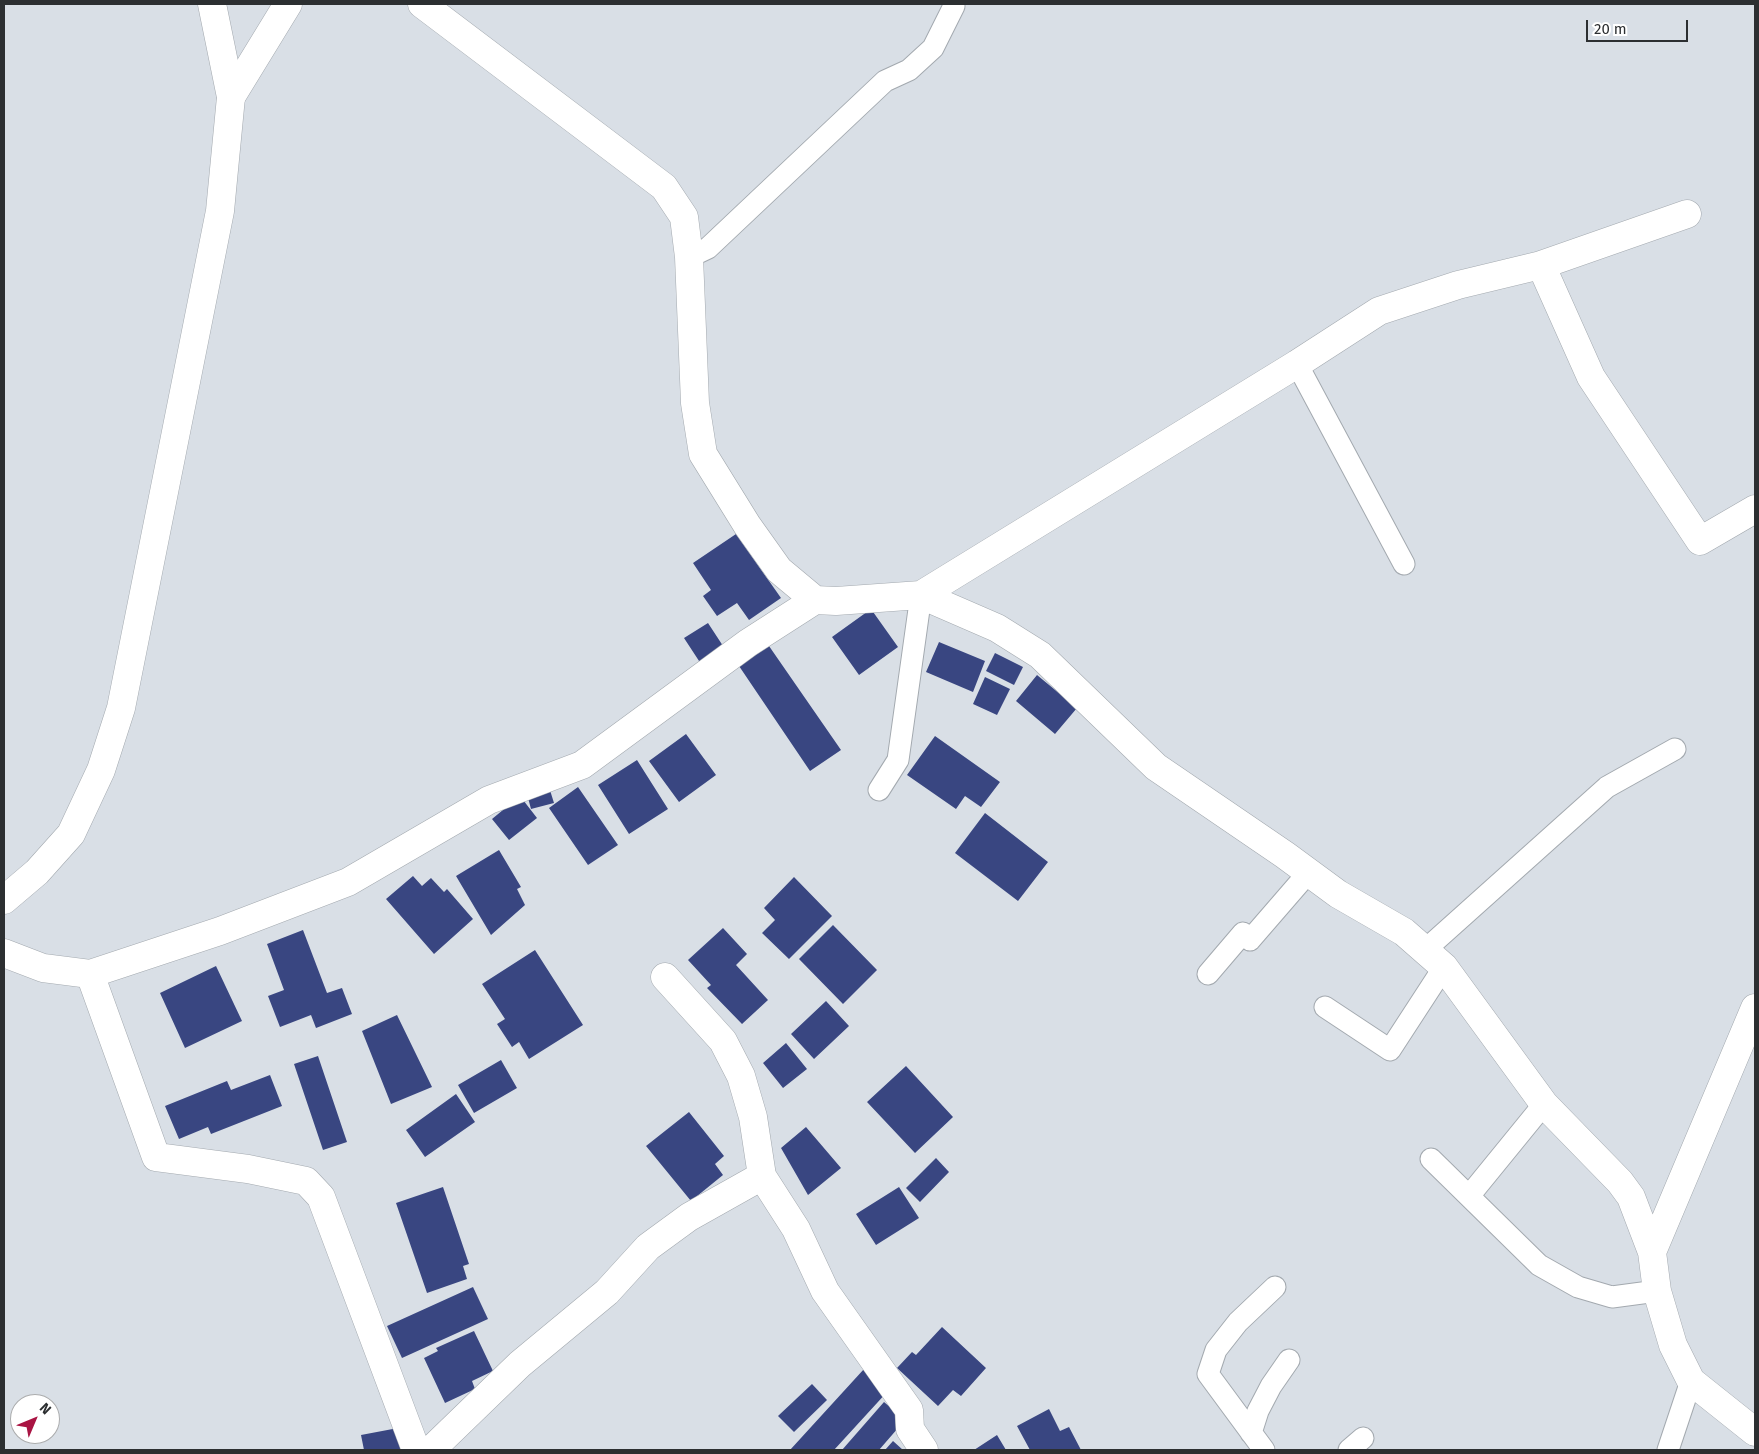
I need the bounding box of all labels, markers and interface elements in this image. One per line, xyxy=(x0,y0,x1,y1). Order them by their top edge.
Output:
scale bar xyxy=(1589,10,1692,42)
text: 20 m xyxy=(1594,20,1627,38)
north arrow xyxy=(10,1394,60,1444)
text: N xyxy=(36,1399,55,1418)

